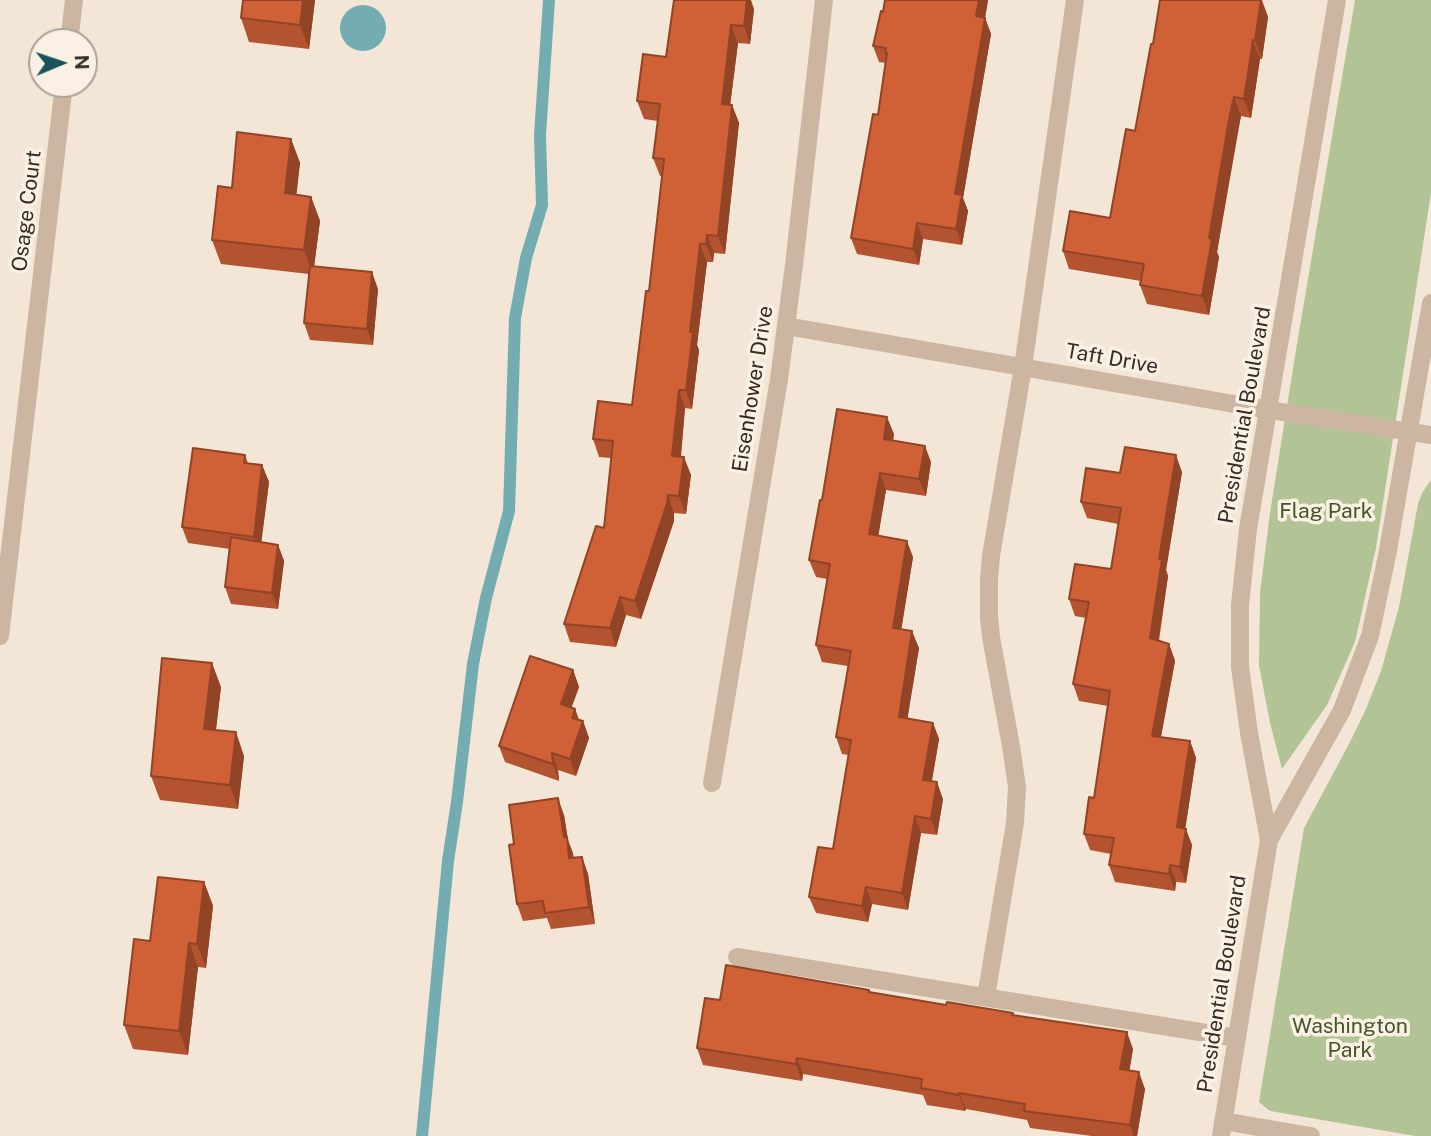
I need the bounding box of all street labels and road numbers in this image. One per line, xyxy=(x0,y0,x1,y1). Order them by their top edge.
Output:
street label: Osage Court xyxy=(7,149,47,273)
street label: Eisenhower Drive xyxy=(727,304,779,474)
street label: Presidential Boulevard xyxy=(1213,305,1277,525)
street label: Taft Drive xyxy=(1064,338,1160,380)
street label: Presidential Boulevard xyxy=(1192,873,1252,1095)

